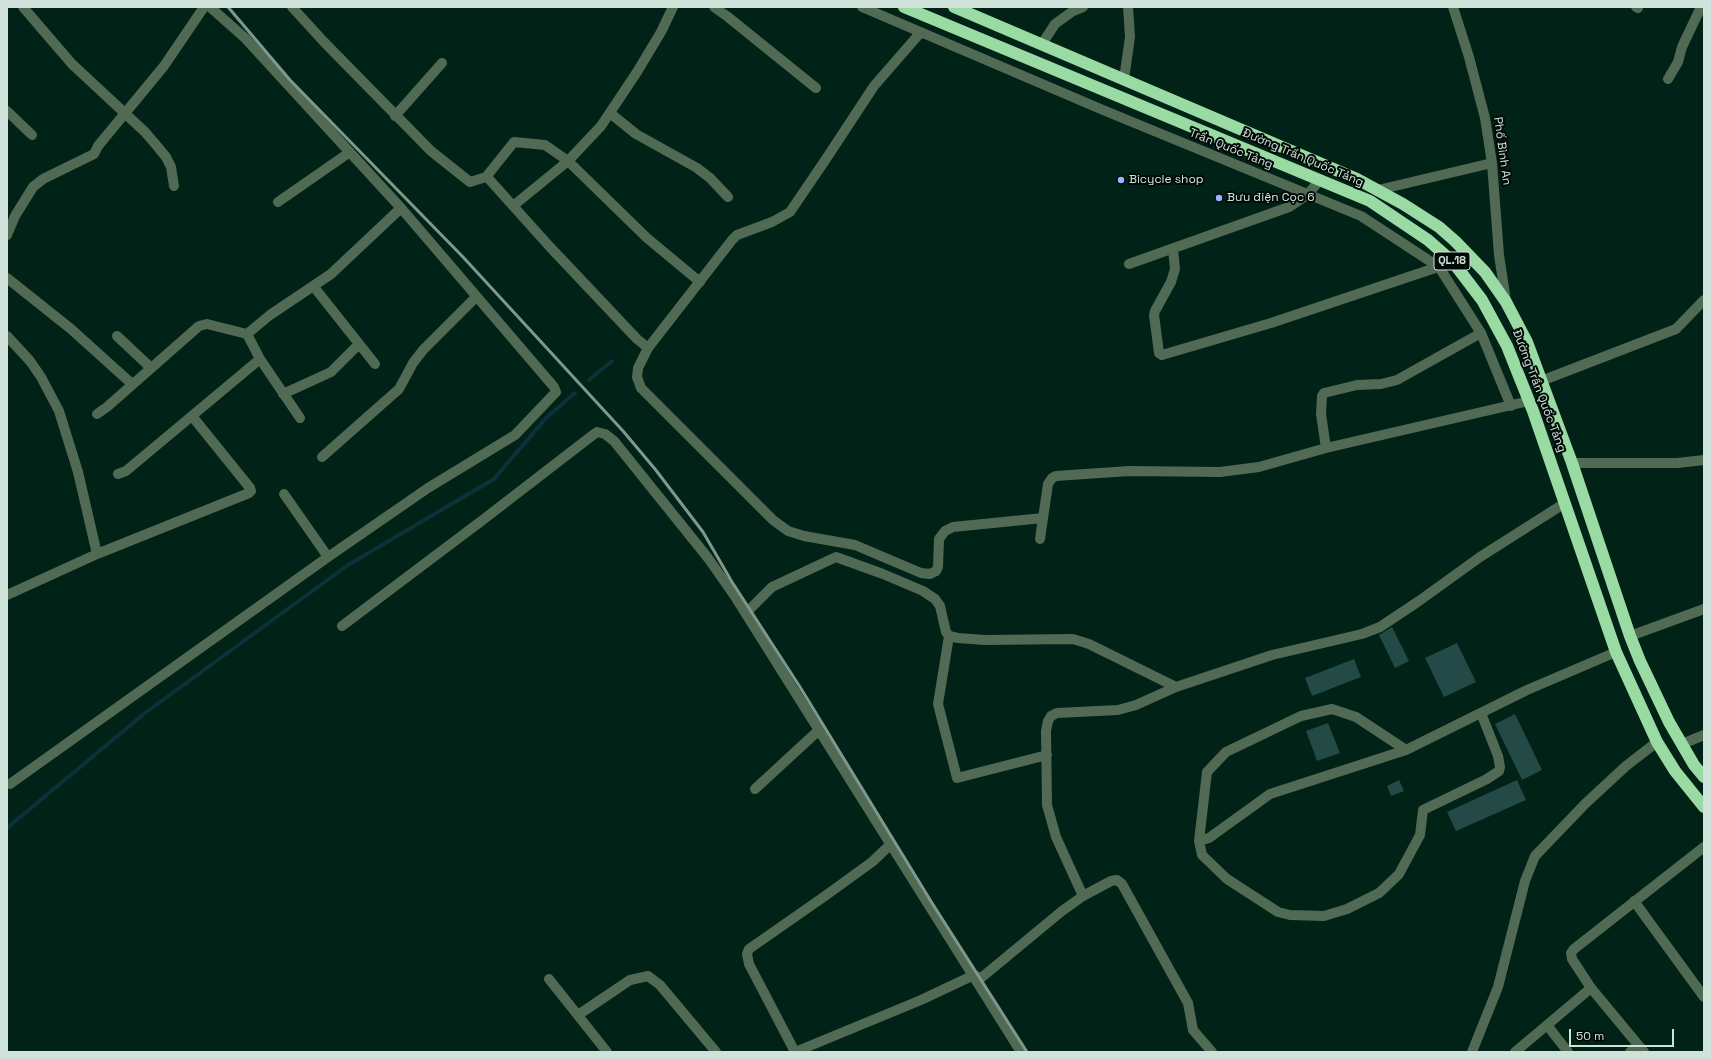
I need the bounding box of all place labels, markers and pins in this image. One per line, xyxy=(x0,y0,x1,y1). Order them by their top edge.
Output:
place label: Bicycle shop xyxy=(1129,173,1204,187)
marker: Bicycle shop xyxy=(1116,175,1126,185)
place label: Bưu điện Cọc 6 xyxy=(1227,191,1315,205)
marker: Bưu điện Cọc 6 xyxy=(1214,193,1224,203)

